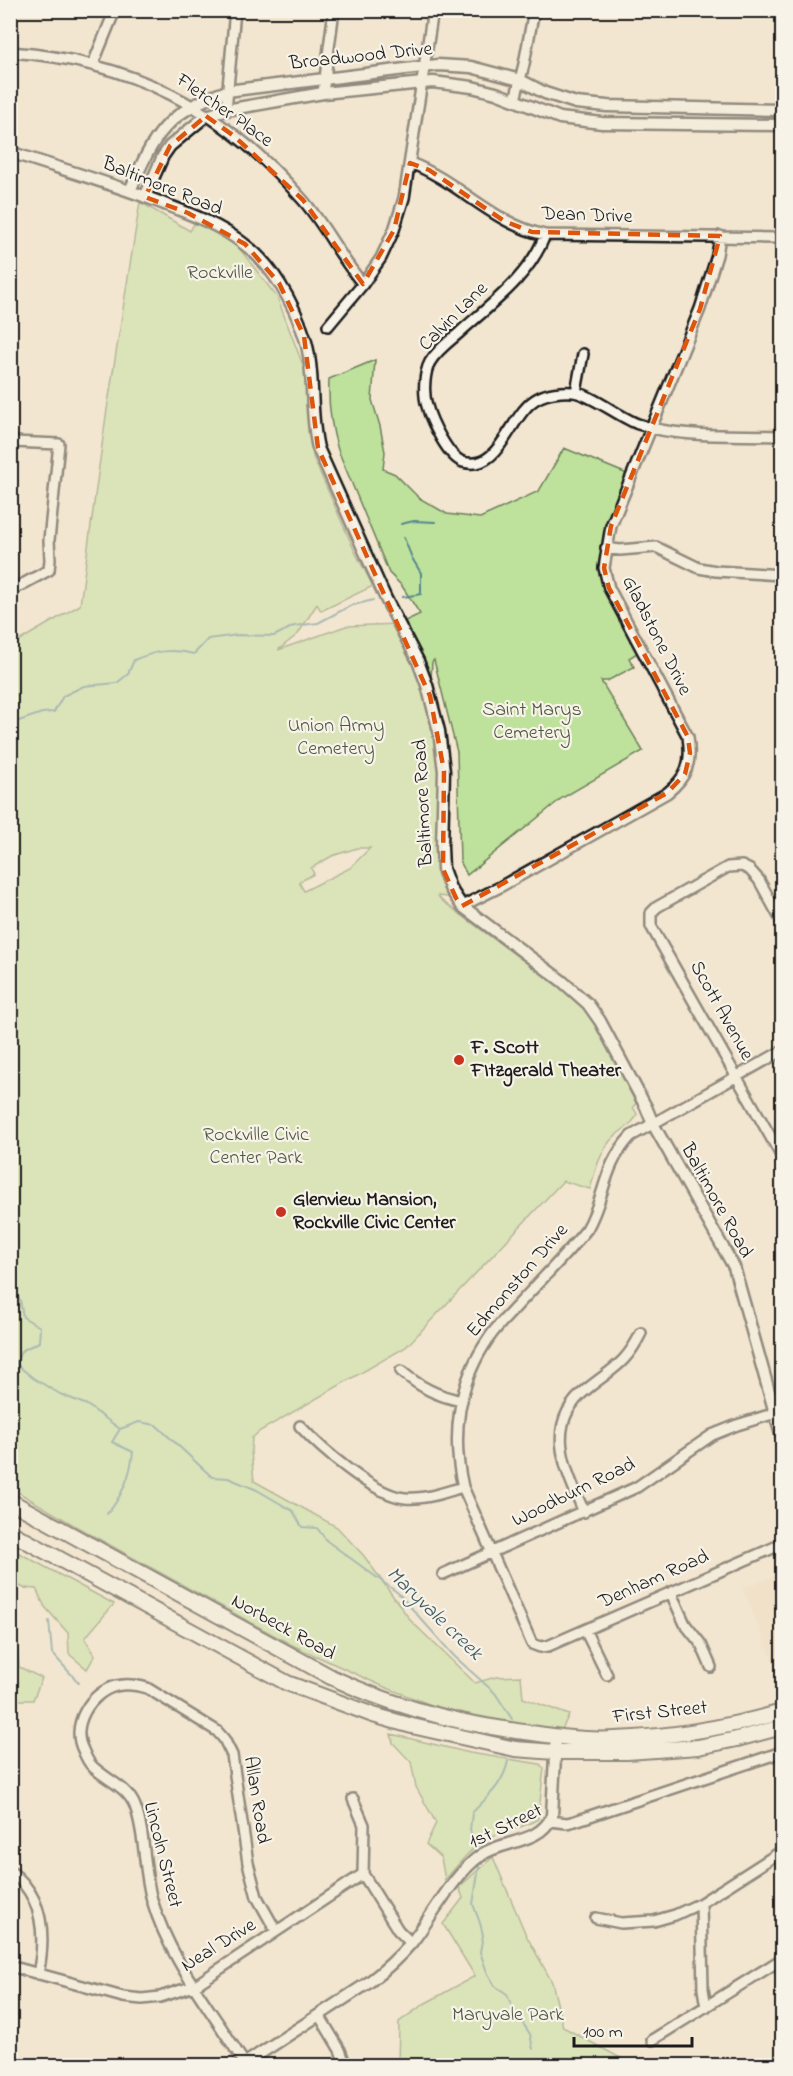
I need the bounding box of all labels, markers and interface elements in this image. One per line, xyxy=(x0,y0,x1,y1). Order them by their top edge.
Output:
street label: Broadwood Drive xyxy=(287,35,434,79)
street label: Fletcher Place xyxy=(169,66,279,155)
street label: Baltimore Road xyxy=(97,149,227,224)
street label: Dean Drive xyxy=(540,200,633,232)
park label: Rockville xyxy=(187,259,253,288)
street label: Calvin Lane xyxy=(413,275,496,358)
street label: Gladstone Drive xyxy=(613,571,699,701)
park label: Saint Marys Cemetery xyxy=(482,696,582,748)
park label: Union Army Cemetery xyxy=(288,712,384,764)
street label: Baltimore Road xyxy=(406,739,442,868)
street label: Scott Avenue xyxy=(682,956,760,1066)
place label: F. Scott FItzgerald Theater xyxy=(470,1034,622,1087)
marker: F. Scott FItzgerald Theater xyxy=(452,1053,466,1067)
park label: Rockville Civic Center Park xyxy=(203,1121,309,1173)
street label: Baltimore Road xyxy=(672,1137,760,1264)
place label: Glenview Mansion, Rockville Civic Center xyxy=(293,1186,456,1238)
marker: Glenview Mansion, Rockville Civic Center xyxy=(274,1205,288,1219)
street label: Edmonston Drive xyxy=(460,1217,576,1344)
street label: Woodburn Road xyxy=(507,1451,641,1535)
street label: Denham Road xyxy=(593,1543,714,1618)
water label: Maryvale creek xyxy=(379,1560,490,1668)
street label: Norbeck Road xyxy=(225,1587,341,1669)
street label: First Street xyxy=(610,1694,709,1732)
street label: Allan Road xyxy=(235,1754,277,1846)
street label: 1st Street xyxy=(464,1797,548,1857)
street label: Lincoln Street xyxy=(135,1799,189,1911)
street label: Neal Drive xyxy=(176,1912,262,1980)
park label: Maryvale Park xyxy=(452,2001,564,2030)
scale bar xyxy=(574,2010,692,2048)
text: 100 m xyxy=(583,2020,623,2046)

